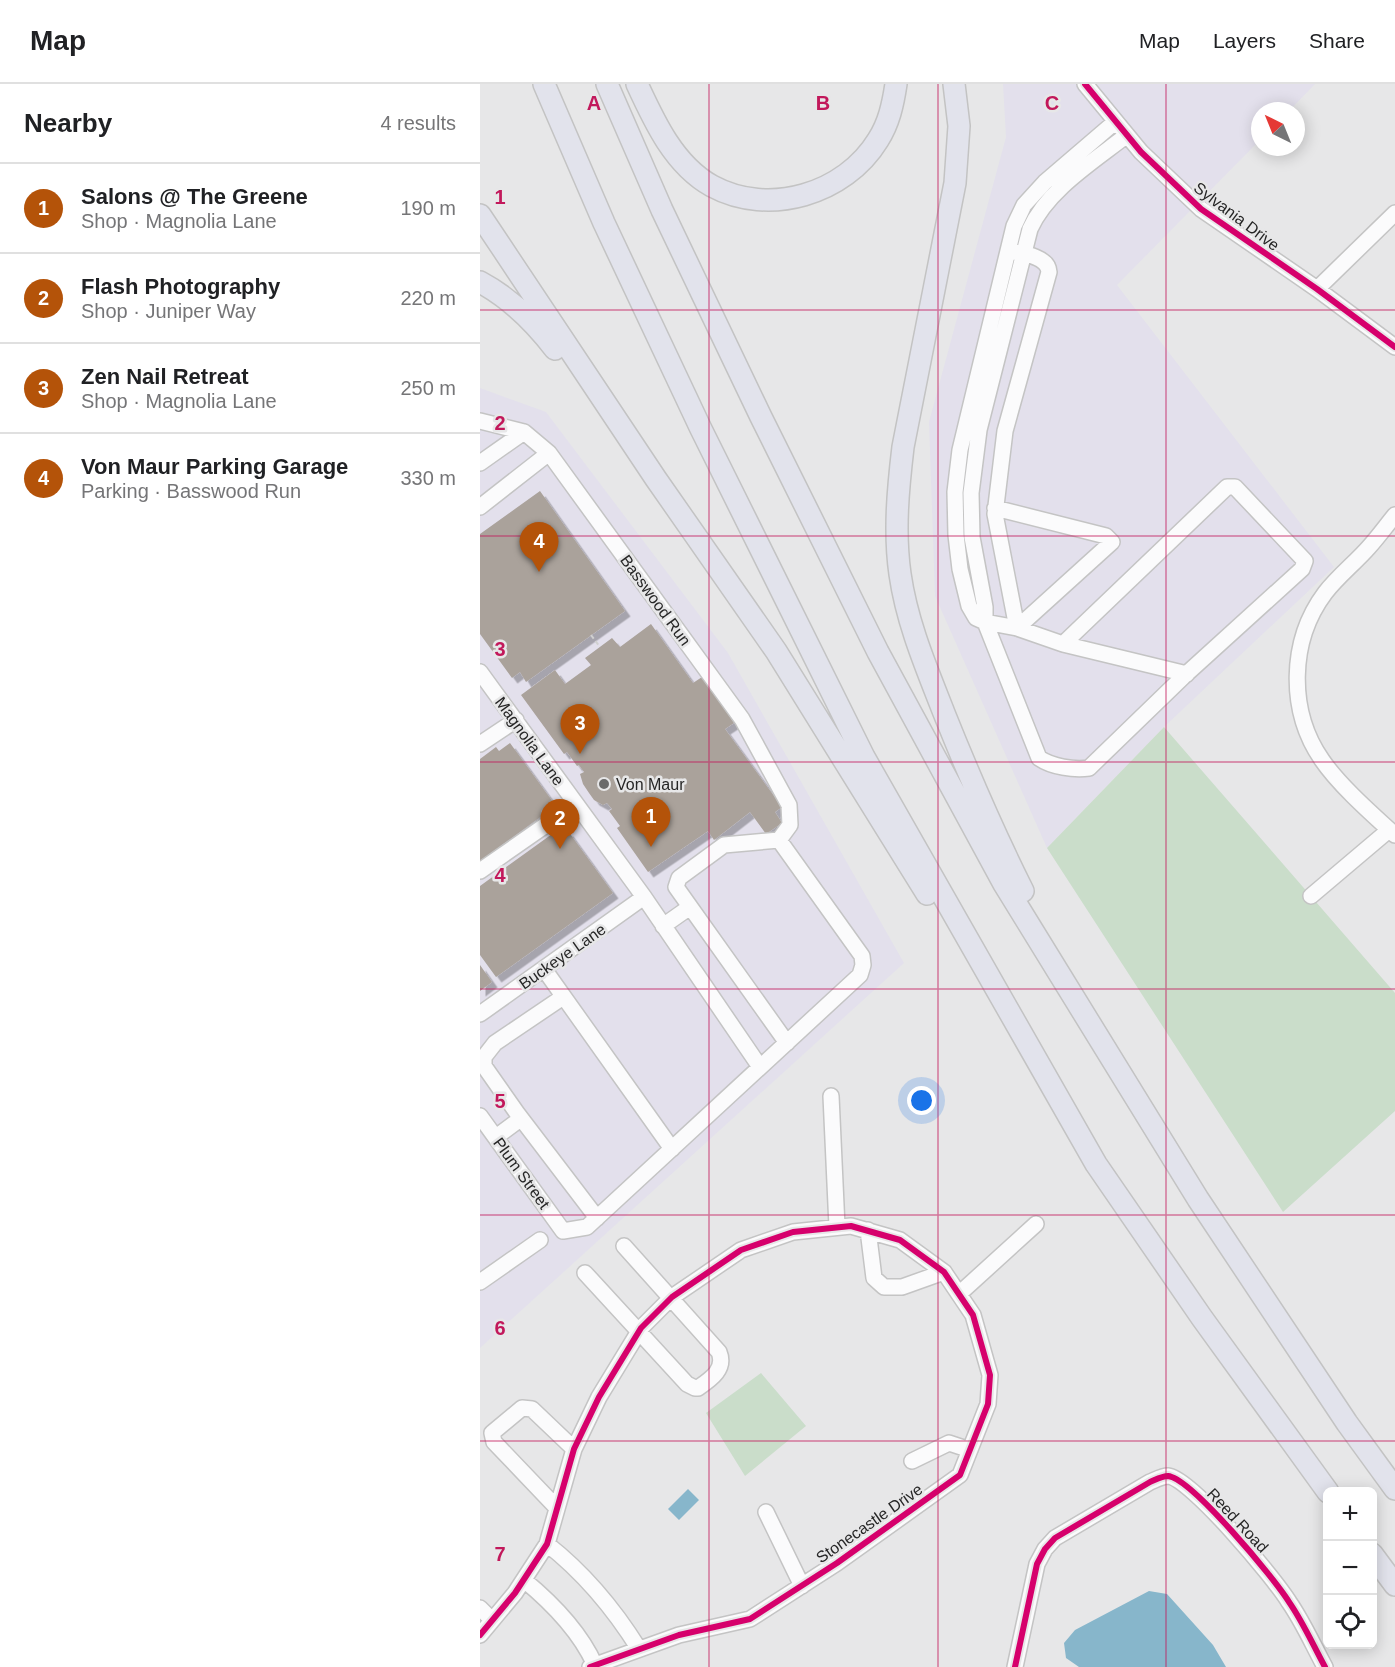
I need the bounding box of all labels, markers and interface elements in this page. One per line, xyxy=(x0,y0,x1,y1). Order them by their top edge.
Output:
text: Map xyxy=(30,25,86,56)
text: Map xyxy=(1139,29,1180,52)
text: Layers xyxy=(1213,29,1276,52)
text: Share xyxy=(1309,29,1365,52)
text: A xyxy=(587,92,601,114)
text: B xyxy=(816,92,830,114)
text: C xyxy=(1045,92,1059,114)
north arrow xyxy=(1251,102,1305,156)
text: Nearby xyxy=(24,108,112,138)
text: 4 results xyxy=(380,112,456,134)
street label: Sylvania Drive xyxy=(1191,179,1283,254)
text: Salons @ The Greene xyxy=(81,184,308,209)
text: 1 xyxy=(494,186,506,208)
text: 1 xyxy=(38,197,49,219)
text: 190 m xyxy=(400,197,456,219)
text: Shop · Magnolia Lane xyxy=(81,210,277,232)
text: Flash Photography xyxy=(81,274,280,299)
text: 2 xyxy=(38,287,49,309)
text: 220 m xyxy=(400,287,456,309)
text: Shop · Juniper Way xyxy=(81,300,256,322)
text: Zen Nail Retreat xyxy=(81,364,249,389)
text: 3 xyxy=(38,377,49,399)
text: 250 m xyxy=(400,377,456,399)
text: Shop · Magnolia Lane xyxy=(81,390,277,412)
text: 2 xyxy=(494,412,506,434)
text: Von Maur Parking Garage xyxy=(81,454,348,479)
text: 4 xyxy=(38,467,49,489)
text: 330 m xyxy=(400,467,456,489)
text: Parking · Basswood Run xyxy=(81,480,301,502)
pin: 4 xyxy=(520,522,558,572)
street label: Basswood Run xyxy=(617,552,694,649)
text: 3 xyxy=(494,638,506,660)
street label: Magnolia Lane xyxy=(492,694,567,789)
pin: 3 xyxy=(560,704,600,754)
place label: Von Maur xyxy=(616,776,685,793)
marker: Von Maur xyxy=(597,777,611,791)
pin: 1 xyxy=(632,798,670,847)
pin: 2 xyxy=(540,800,580,849)
text: 4 xyxy=(494,864,506,886)
street label: Buckeye Lane xyxy=(516,920,609,992)
your location xyxy=(907,1086,936,1115)
text: 5 xyxy=(494,1090,506,1112)
street label: Plum Street xyxy=(490,1134,553,1213)
text: 6 xyxy=(494,1317,506,1339)
street label: Stonecastle Drive xyxy=(813,1480,926,1566)
street label: Reed Road xyxy=(1204,1485,1271,1556)
map controls xyxy=(1323,1487,1377,1649)
button: + xyxy=(1323,1487,1377,1541)
button: − xyxy=(1323,1541,1377,1595)
text: 7 xyxy=(494,1543,506,1565)
button: locate xyxy=(1323,1595,1377,1649)

